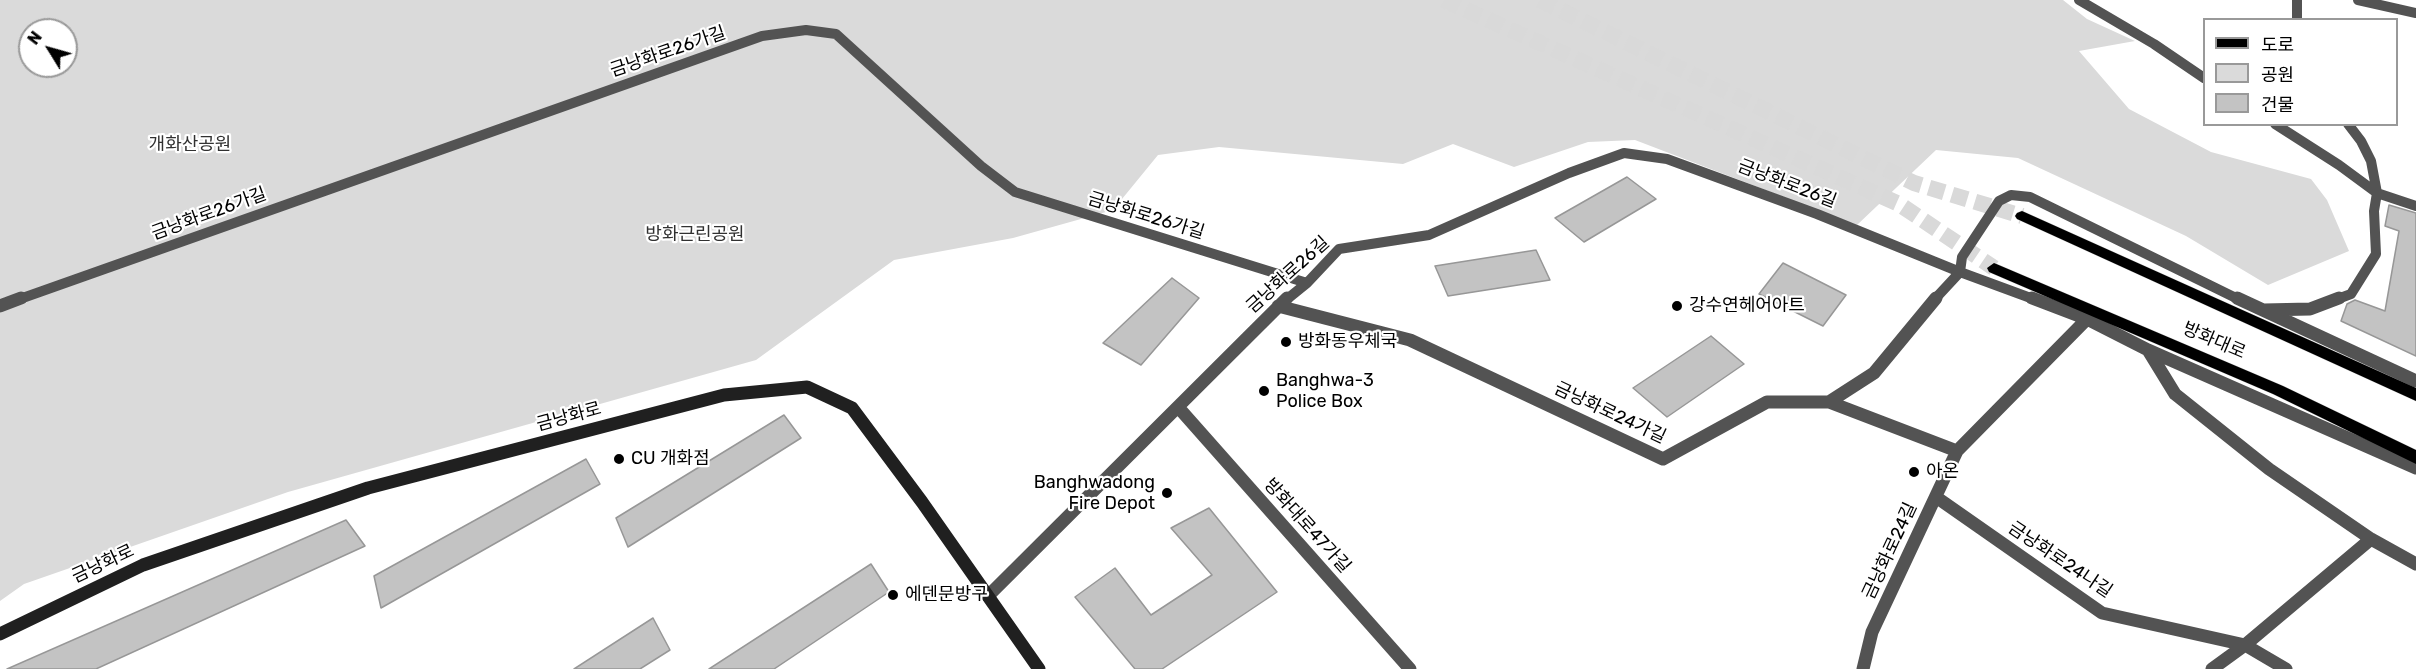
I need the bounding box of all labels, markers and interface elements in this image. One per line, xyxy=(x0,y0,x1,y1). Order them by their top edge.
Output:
north arrow xyxy=(18,18,78,78)
legend xyxy=(2203,18,2398,126)
street label: 금낭화로26가길 xyxy=(607,22,729,82)
text: N xyxy=(24,28,46,48)
text: 도로 xyxy=(2261,34,2294,56)
text: 공원 xyxy=(2261,64,2294,86)
text: 건물 xyxy=(2261,94,2294,116)
park label: 개화산공원 xyxy=(149,134,231,156)
street label: 금낭화로26길 xyxy=(1734,155,1840,213)
street label: 금낭화로26가길 xyxy=(149,183,269,245)
street label: 금낭화로26가길 xyxy=(1085,188,1207,244)
park label: 방화근린공원 xyxy=(645,224,745,246)
street label: 금낭화로26길 xyxy=(1242,232,1334,318)
place label: 강수연헤어아트 xyxy=(1689,295,1805,317)
marker: 강수연헤어아트 xyxy=(1670,299,1684,313)
street label: 방화대로 xyxy=(2179,318,2249,364)
place label: 방화동우체국 xyxy=(1298,331,1397,353)
marker: 방화동우체국 xyxy=(1279,335,1293,349)
place label: Banghwa-3 Police Box xyxy=(1276,370,1374,412)
street label: 금낭화로24가길 xyxy=(1551,378,1669,448)
marker: Banghwa-3 Police Box xyxy=(1257,384,1271,398)
street label: 금낭화로 xyxy=(534,398,604,436)
place label: CU 개화점 xyxy=(631,448,710,470)
marker: CU 개화점 xyxy=(612,452,626,466)
place label: 아온 xyxy=(1926,461,1959,483)
marker: 아온 xyxy=(1907,465,1921,479)
place label: Banghwadong Fire Depot xyxy=(1034,472,1155,514)
street label: 방화대로47가길 xyxy=(1259,474,1355,578)
marker: Banghwadong Fire Depot xyxy=(1160,486,1174,500)
street label: 금낭화로24길 xyxy=(1858,499,1922,603)
street label: 금낭화로24나길 xyxy=(2004,517,2116,603)
street label: 금낭화로 xyxy=(68,540,138,588)
place label: 에덴문방구 xyxy=(905,584,988,606)
marker: 에덴문방구 xyxy=(886,588,900,602)

